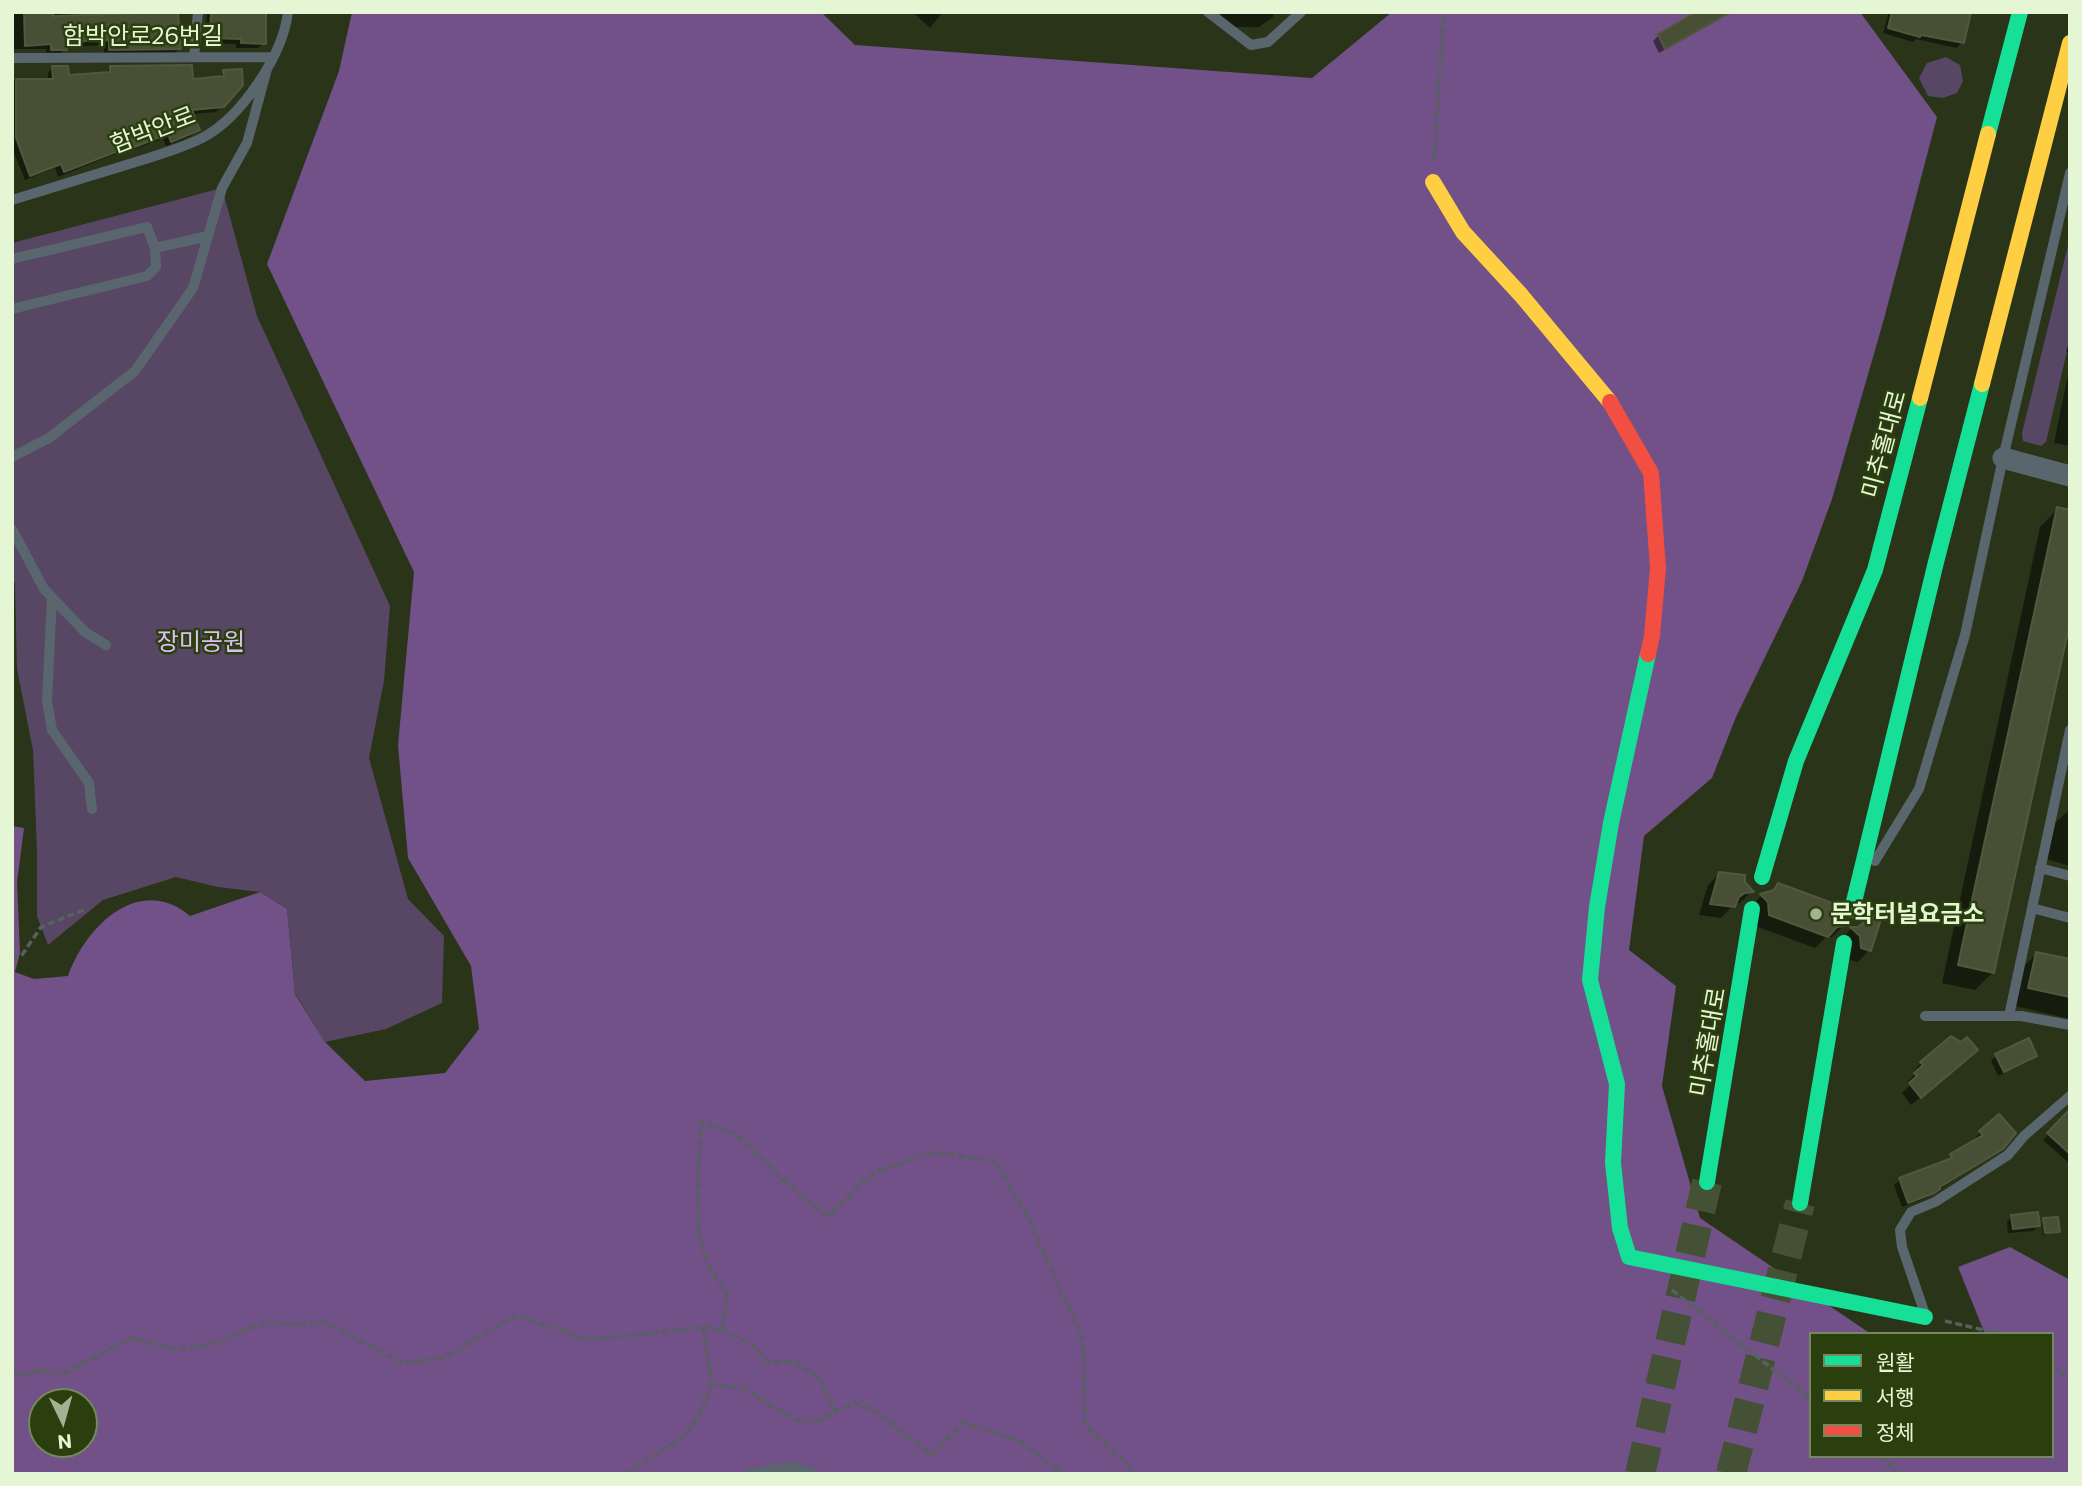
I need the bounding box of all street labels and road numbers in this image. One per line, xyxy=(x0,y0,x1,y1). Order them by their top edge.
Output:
street label: 함박안로26번길 xyxy=(63,22,223,50)
street label: 함박안로 xyxy=(107,101,199,159)
street label: 미추홀대로 xyxy=(1856,387,1912,501)
street label: 미추홀대로 xyxy=(1684,985,1732,1099)

